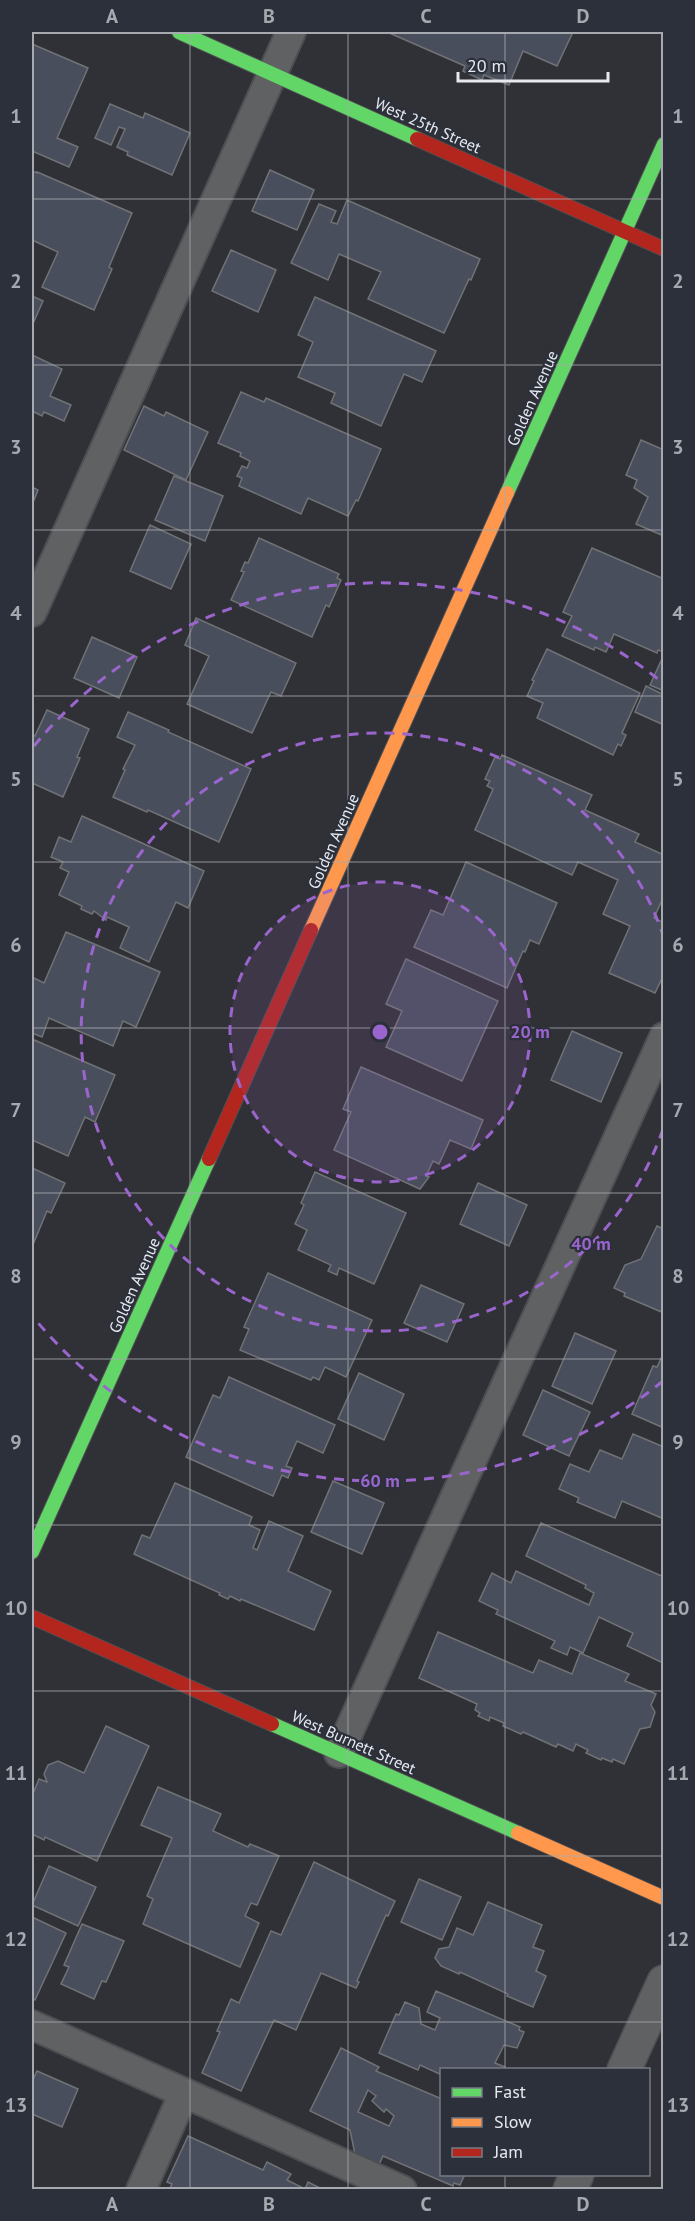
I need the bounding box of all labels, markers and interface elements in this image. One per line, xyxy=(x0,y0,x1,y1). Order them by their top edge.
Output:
text: A xyxy=(106,3,119,29)
text: B xyxy=(263,3,275,29)
text: C xyxy=(420,3,432,29)
text: D xyxy=(577,3,590,29)
scale bar xyxy=(458,45,608,83)
text: 20 m xyxy=(467,54,506,77)
street label: West 25th Street xyxy=(372,93,485,158)
text: 1 xyxy=(10,103,22,129)
text: 1 xyxy=(672,103,684,129)
text: 2 xyxy=(10,268,22,294)
text: 2 xyxy=(672,268,684,294)
street label: Golden Avenue xyxy=(502,347,562,449)
text: 3 xyxy=(10,434,22,460)
text: 3 xyxy=(672,434,684,460)
text: 4 xyxy=(10,600,22,626)
text: 4 xyxy=(672,600,684,626)
text: 5 xyxy=(10,766,22,792)
text: 5 xyxy=(672,766,684,792)
street label: Golden Avenue xyxy=(303,790,363,892)
text: 6 xyxy=(10,932,22,958)
text: 6 xyxy=(672,932,684,958)
text: 20 m xyxy=(510,1020,550,1043)
centre of rings xyxy=(370,1022,390,1042)
text: 7 xyxy=(10,1097,22,1123)
text: 7 xyxy=(672,1097,684,1123)
text: 40 m xyxy=(571,1232,611,1255)
street label: Golden Avenue xyxy=(104,1234,164,1336)
text: 8 xyxy=(10,1263,22,1289)
text: 8 xyxy=(672,1263,684,1289)
text: 9 xyxy=(10,1429,22,1455)
text: 9 xyxy=(672,1429,684,1455)
text: 60 m xyxy=(360,1469,400,1492)
text: 10 xyxy=(5,1595,27,1621)
text: 10 xyxy=(667,1595,689,1621)
street label: West Burnett Street xyxy=(289,1706,420,1778)
text: 11 xyxy=(5,1760,27,1786)
text: 11 xyxy=(667,1760,689,1786)
text: 12 xyxy=(5,1926,27,1952)
text: 12 xyxy=(667,1926,689,1952)
legend xyxy=(440,2068,650,2176)
text: Fast xyxy=(494,2080,526,2103)
text: 13 xyxy=(5,2092,27,2118)
text: 13 xyxy=(667,2092,689,2118)
text: Slow xyxy=(494,2110,532,2133)
text: Jam xyxy=(493,2140,523,2163)
text: A xyxy=(106,2191,119,2217)
text: B xyxy=(263,2191,275,2217)
text: C xyxy=(420,2191,432,2217)
text: D xyxy=(577,2191,590,2217)

